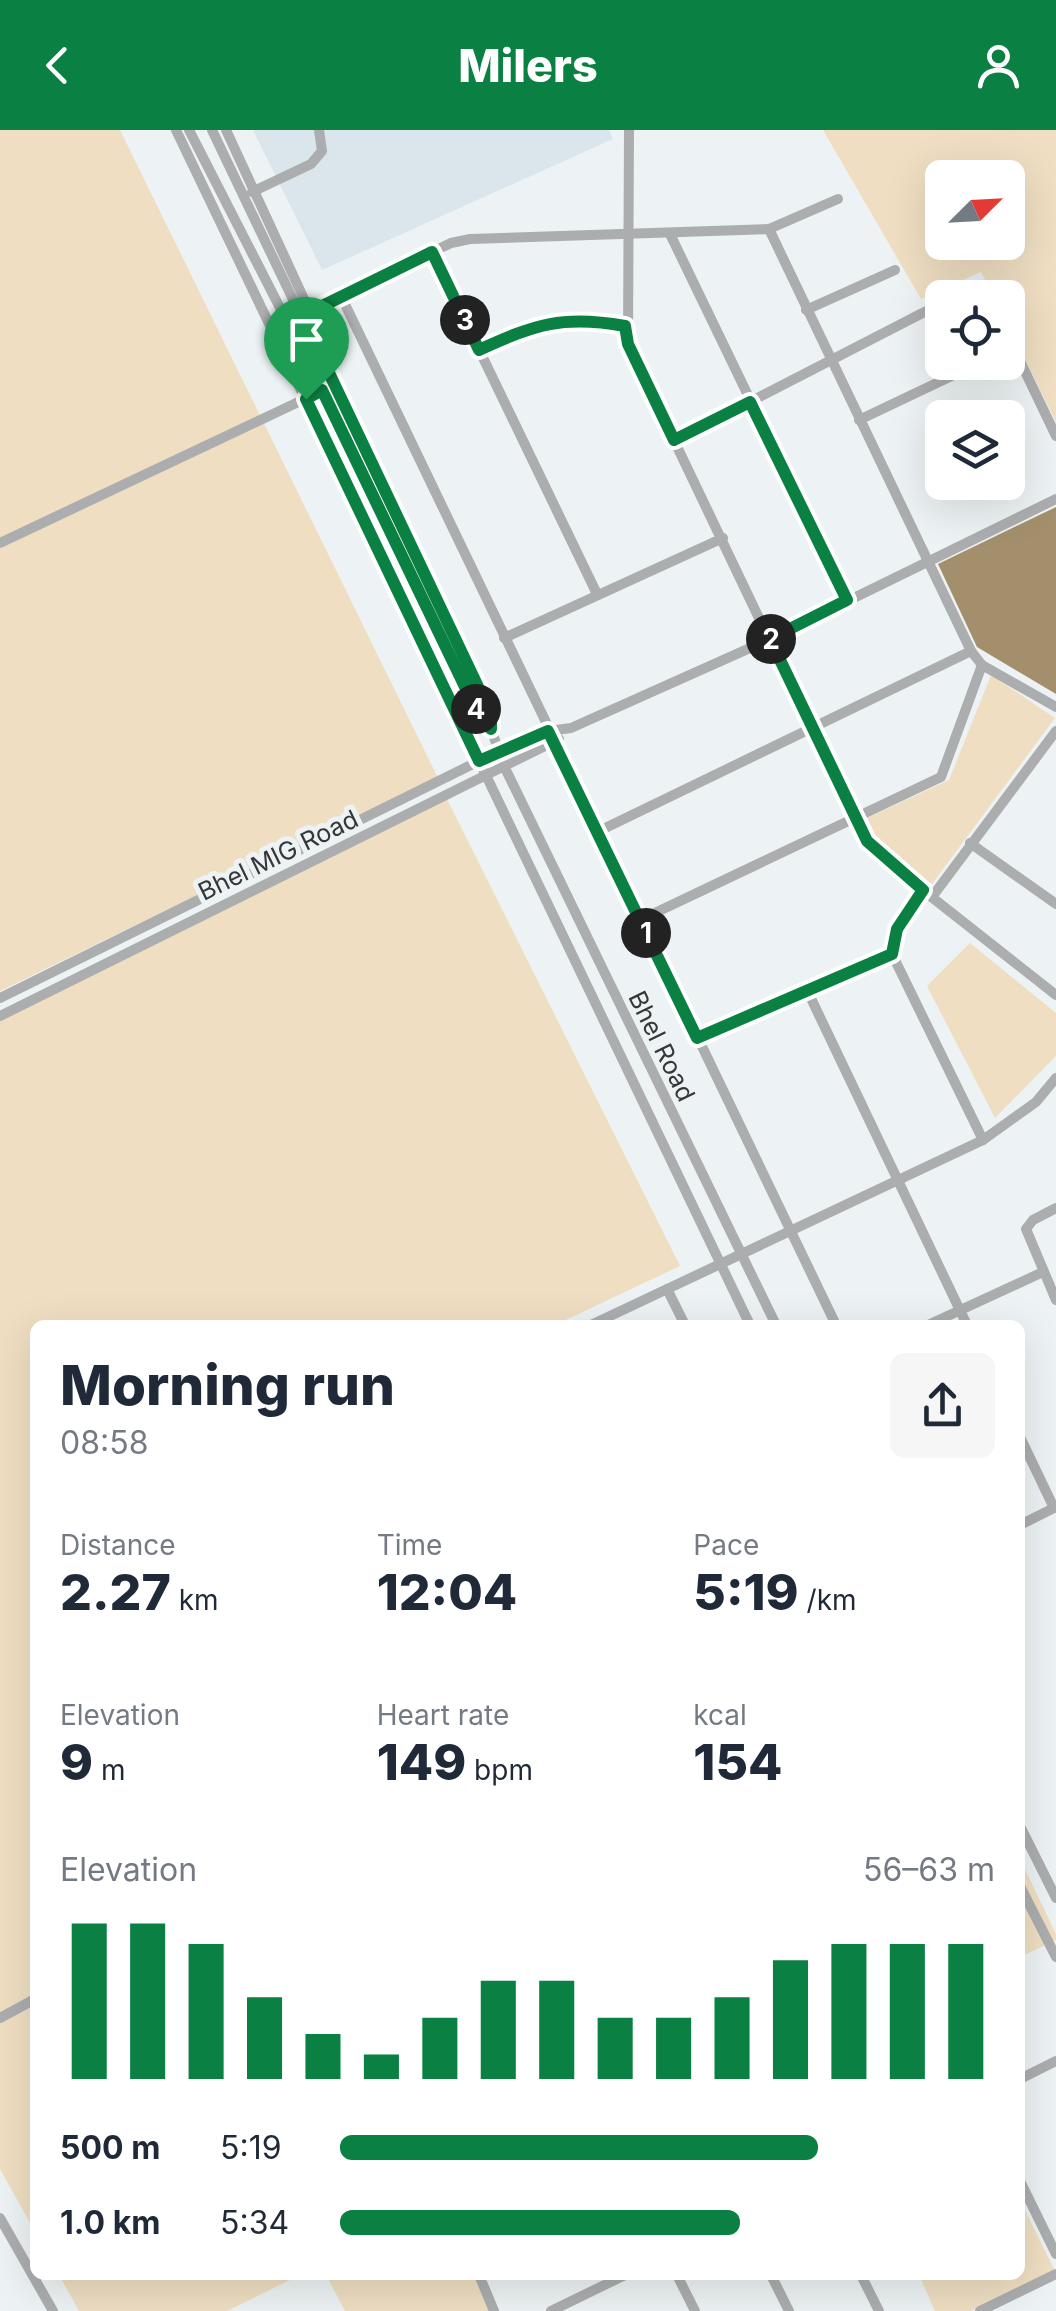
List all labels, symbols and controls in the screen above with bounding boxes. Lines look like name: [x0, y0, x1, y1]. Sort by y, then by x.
icon: back: [30, 38, 85, 93]
text: Milers: [458, 38, 598, 93]
icon: person: [971, 38, 1026, 93]
north arrow: [925, 160, 1025, 260]
map controls: [925, 160, 1025, 500]
button: locate: [925, 280, 1025, 380]
pin: 3: [440, 295, 490, 345]
pin: [264, 297, 349, 400]
text: 3: [456, 303, 474, 337]
icon: arrive: [279, 312, 334, 367]
button: layers: [925, 400, 1025, 500]
pin: 2: [746, 614, 796, 664]
text: 2: [762, 622, 780, 656]
pin: 4: [451, 684, 501, 734]
text: 4: [467, 692, 485, 726]
street label: Bhel MIG Road: [193, 803, 363, 907]
pin: 1: [621, 908, 671, 958]
text: 1: [640, 916, 652, 950]
street label: Bhel Road: [622, 986, 702, 1106]
text: Morning run: [60, 1352, 395, 1418]
button: share: [890, 1353, 995, 1458]
text: 08:58: [60, 1423, 148, 1462]
text: Distance: [60, 1528, 176, 1562]
text: Time: [377, 1528, 442, 1562]
text: Pace: [693, 1528, 759, 1562]
text: 2.27: [60, 1562, 171, 1622]
text: 12:04: [377, 1562, 517, 1622]
text: 5:19: [693, 1562, 799, 1622]
text: km: [171, 1583, 219, 1617]
text: /km: [799, 1583, 857, 1617]
text: Elevation: [60, 1698, 180, 1732]
text: Heart rate: [377, 1698, 509, 1732]
text: kcal: [693, 1698, 747, 1732]
text: 9: [60, 1732, 93, 1792]
text: 149: [377, 1732, 466, 1792]
text: 154: [693, 1732, 782, 1792]
text: m: [93, 1753, 126, 1787]
text: bpm: [466, 1753, 533, 1787]
text: Elevation: [60, 1850, 197, 1889]
text: 56–63 m: [863, 1850, 995, 1889]
text: 500 m: [60, 2128, 160, 2167]
text: 5:19: [220, 2128, 282, 2167]
text: 1.0 km: [60, 2203, 160, 2242]
text: 5:34: [220, 2203, 289, 2242]

